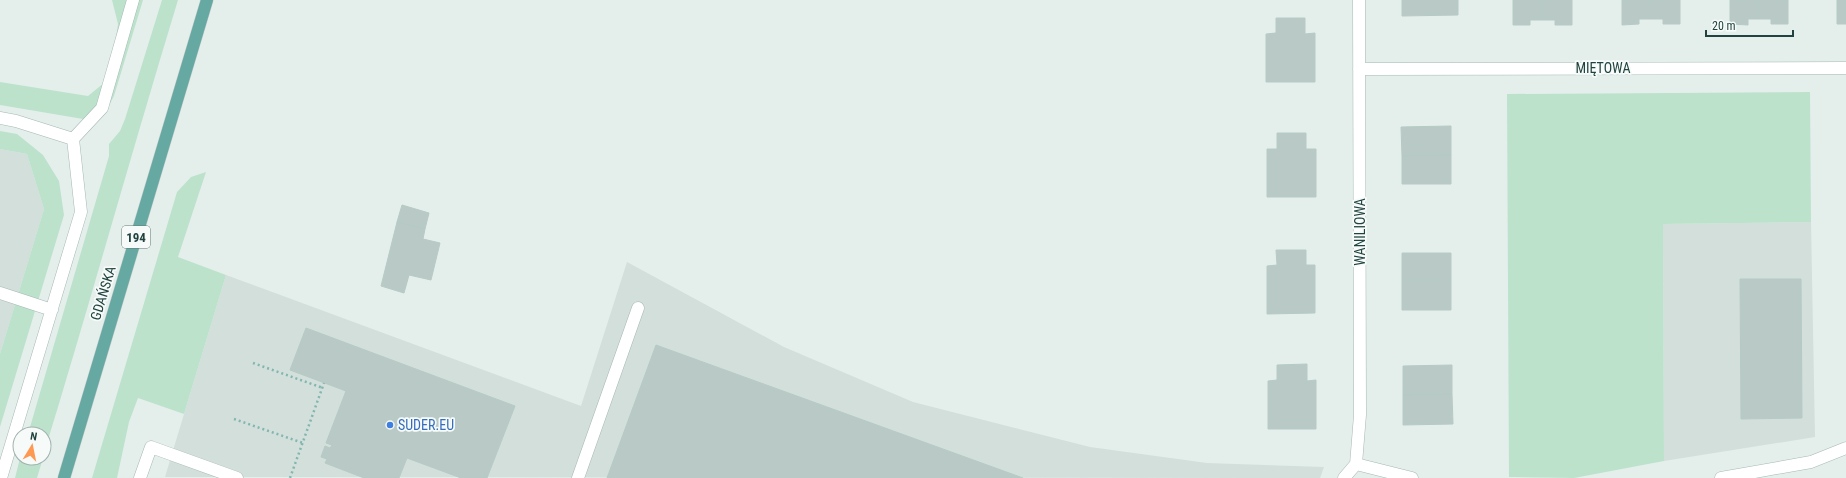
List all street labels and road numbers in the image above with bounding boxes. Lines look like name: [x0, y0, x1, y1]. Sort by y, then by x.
street label: MIĘTOWA: [1575, 60, 1631, 76]
street label: WANILIOWA: [1352, 198, 1368, 266]
road number: 194: [122, 226, 150, 248]
street label: GDAŃSKA: [86, 264, 119, 322]

